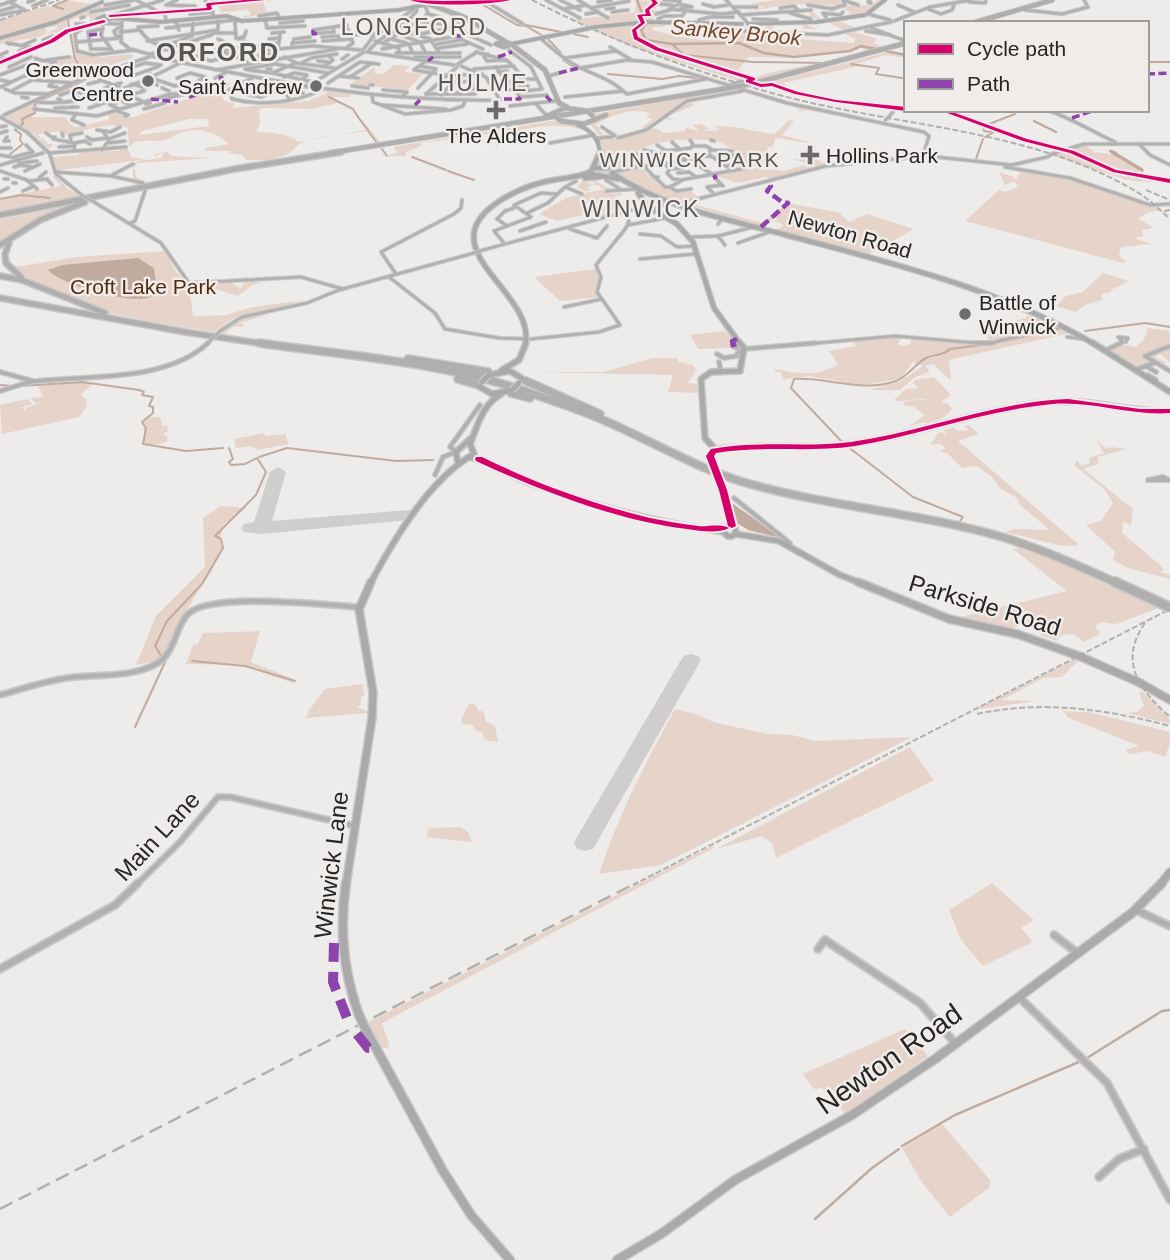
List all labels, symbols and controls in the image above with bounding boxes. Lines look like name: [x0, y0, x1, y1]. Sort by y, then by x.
district label: LONGFORD: [341, 14, 487, 40]
water label: Sankey Brook: [670, 15, 804, 49]
legend: [904, 21, 1149, 112]
district label: ORFORD: [156, 37, 280, 67]
text: Cycle path: [967, 37, 1066, 60]
place label: Greenwood Centre: [25, 58, 134, 105]
district label: HULME: [438, 70, 528, 96]
text: Path: [967, 72, 1010, 95]
marker: Greenwood Centre: [140, 73, 156, 89]
place label: Saint Andrew: [178, 75, 303, 98]
marker: Saint Andrew: [308, 78, 324, 94]
marker: The Alders: [486, 100, 506, 120]
place label: The Alders: [446, 124, 546, 147]
place label: Hollins Park: [826, 144, 939, 167]
marker: Hollins Park: [800, 145, 820, 165]
district label: WINWICK PARK: [599, 148, 781, 171]
district label: WINWICK: [582, 196, 700, 222]
street label: Newton Road: [786, 205, 914, 263]
park label: Croft Lake Park: [70, 275, 216, 298]
place label: Battle of Winwick: [979, 291, 1056, 338]
marker: Battle of Winwick: [957, 306, 973, 322]
street label: Parkside Road: [906, 569, 1064, 641]
street label: Main Lane: [109, 786, 205, 886]
street label: Winwick Lane: [309, 790, 353, 940]
street label: Newton Road: [811, 998, 967, 1120]

